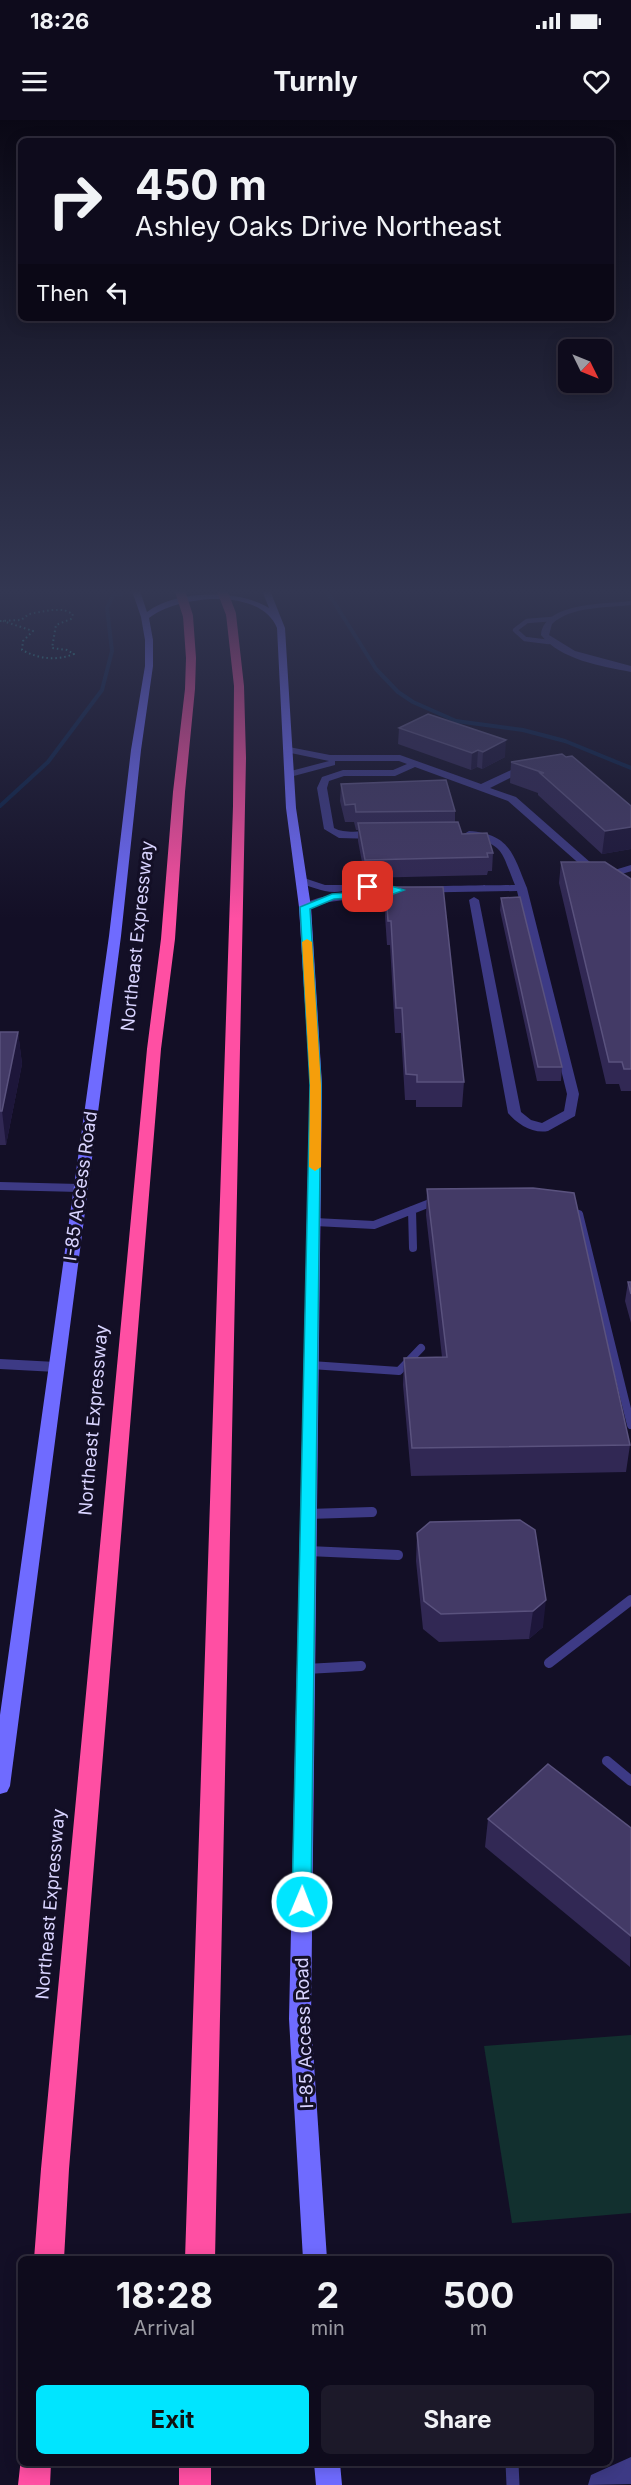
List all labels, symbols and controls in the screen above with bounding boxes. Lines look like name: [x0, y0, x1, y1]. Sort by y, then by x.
text: 18:26: [30, 8, 89, 34]
icon: menu: [18, 65, 51, 98]
text: Turnly: [273, 65, 358, 98]
icon: heart: [580, 65, 613, 98]
text: 450 m: [135, 159, 267, 210]
icon: right: [36, 162, 114, 240]
text: Ashley Oaks Drive Northeast: [135, 210, 502, 243]
icon: left: [101, 276, 134, 309]
text: Then: [36, 280, 89, 306]
north arrow: [558, 339, 612, 393]
map controls: [558, 339, 612, 393]
street label: Northeast Expressway: [117, 840, 157, 1032]
pin: [342, 861, 393, 912]
icon: arrive: [351, 870, 384, 903]
street label: I-85 Access Road: [59, 1110, 101, 1262]
street label: Northeast Expressway: [74, 1324, 112, 1516]
street label: Northeast Expressway: [31, 1808, 69, 2000]
position arrow: [270, 1870, 334, 1934]
street label: I-85 Access Road: [291, 1957, 317, 2109]
text: 18:28: [116, 2273, 213, 2317]
text: 2: [316, 2273, 339, 2317]
text: 500: [443, 2273, 514, 2317]
text: Arrival: [134, 2316, 195, 2340]
text: min: [311, 2316, 345, 2340]
text: m: [470, 2316, 487, 2340]
button: Exit: [36, 2385, 309, 2454]
button: Share: [321, 2385, 594, 2454]

